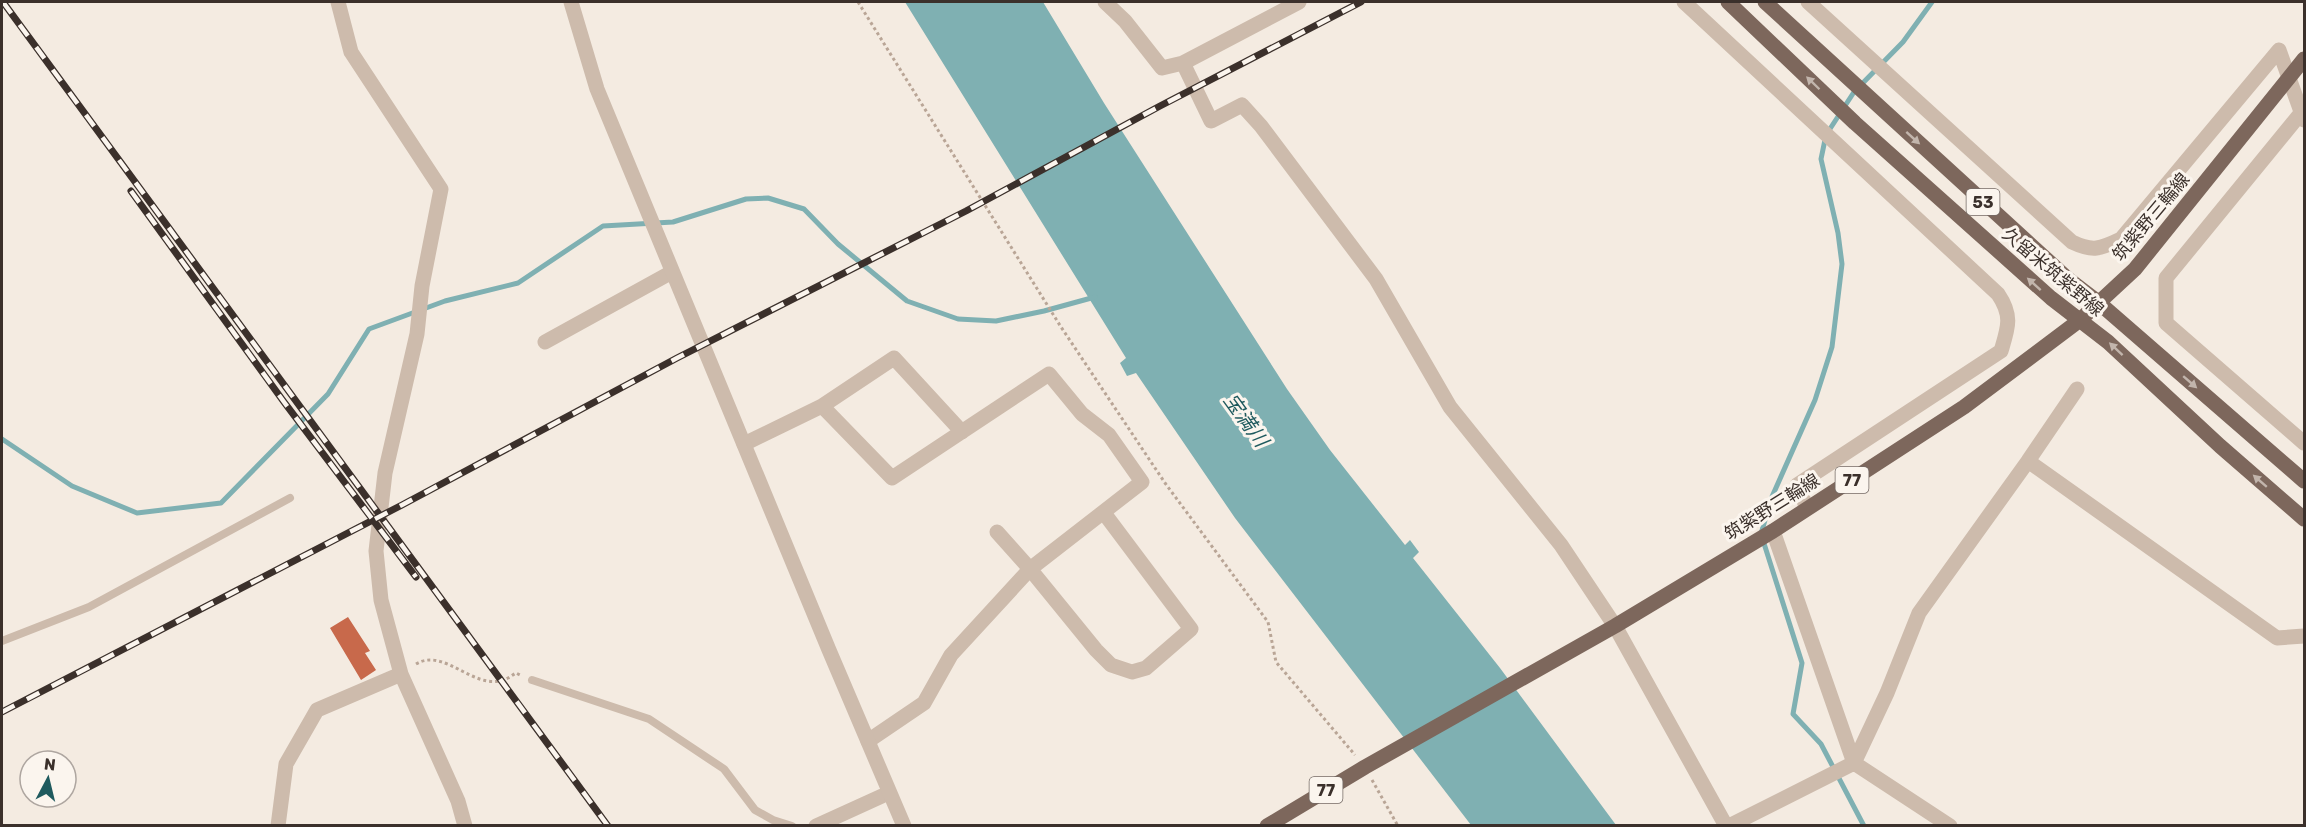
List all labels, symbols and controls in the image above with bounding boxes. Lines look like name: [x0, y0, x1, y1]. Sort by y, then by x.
one-way arrow: [1806, 77, 1821, 90]
one-way arrow: [1905, 131, 1920, 145]
street label: 筑紫野三輪線: [2108, 169, 2194, 265]
road number: 53: [1966, 189, 2000, 215]
street label: 久留米筑紫野線: [1998, 223, 2108, 321]
one-way arrow: [2027, 277, 2042, 291]
one-way arrow: [2109, 343, 2123, 357]
one-way arrow: [2182, 375, 2197, 388]
water label: 宝満川: [1219, 389, 1275, 453]
road number: 77: [1836, 467, 1868, 493]
street label: 筑紫野三輪線: [1720, 469, 1824, 545]
one-way arrow: [2252, 474, 2268, 487]
north arrow: [18, 749, 78, 809]
text: N: [43, 754, 57, 775]
road number: 77: [1310, 777, 1342, 803]

